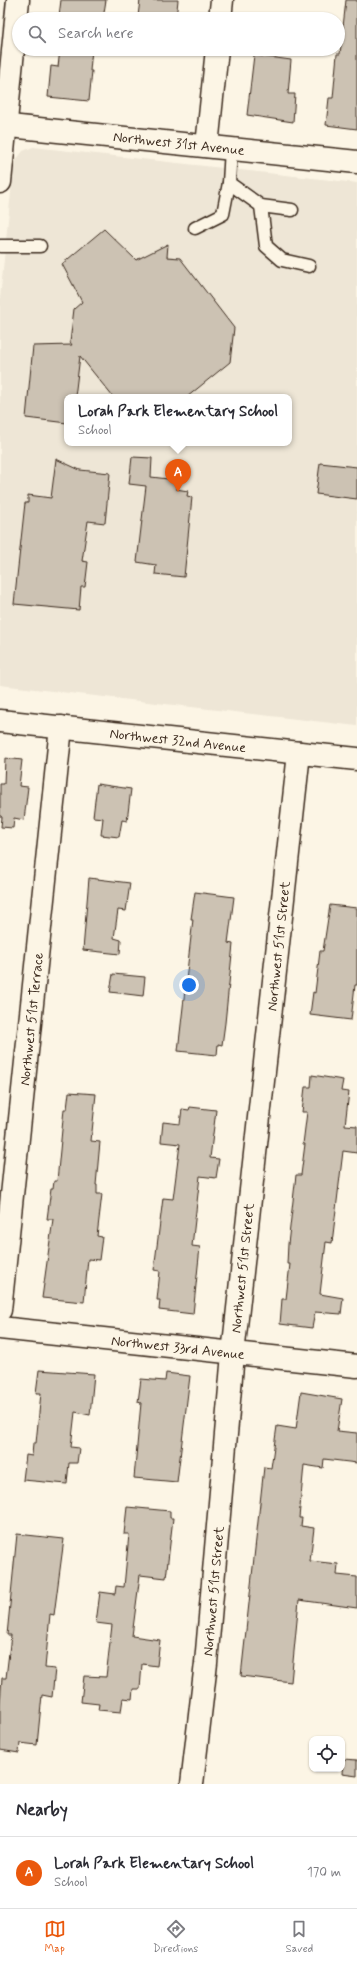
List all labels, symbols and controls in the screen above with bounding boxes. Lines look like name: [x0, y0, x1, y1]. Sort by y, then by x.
search box: [12, 12, 345, 56]
icon: search: [26, 23, 48, 45]
text: Search here: [58, 24, 134, 44]
street label: Northwest 31st Avenue: [112, 128, 246, 160]
popup: [64, 394, 292, 446]
text: Lorah Park Elementary School: [78, 402, 278, 422]
text: School: [78, 422, 112, 439]
pin: A: [165, 459, 191, 492]
street label: Northwest 32nd Avenue: [109, 725, 247, 757]
street label: Northwest 51st Street: [263, 880, 295, 1012]
street label: Northwest 51st Terrace: [16, 951, 48, 1087]
your location: [179, 975, 199, 995]
street label: Northwest 51st Street: [227, 1202, 259, 1334]
street label: Northwest 33rd Avenue: [110, 1332, 246, 1364]
street label: Northwest 51st Street: [199, 1525, 229, 1657]
map controls: [309, 1736, 345, 1772]
button: locate: [309, 1736, 345, 1772]
text: Nearby: [16, 1799, 68, 1821]
text: Lorah Park Elementary School: [54, 1854, 254, 1874]
text: A: [25, 1864, 33, 1881]
text: 170 m: [307, 1864, 341, 1881]
text: School: [54, 1874, 88, 1891]
tab: Map: [44, 1918, 66, 1956]
tab: Directions: [153, 1918, 198, 1956]
tab: Saved: [286, 1918, 313, 1956]

